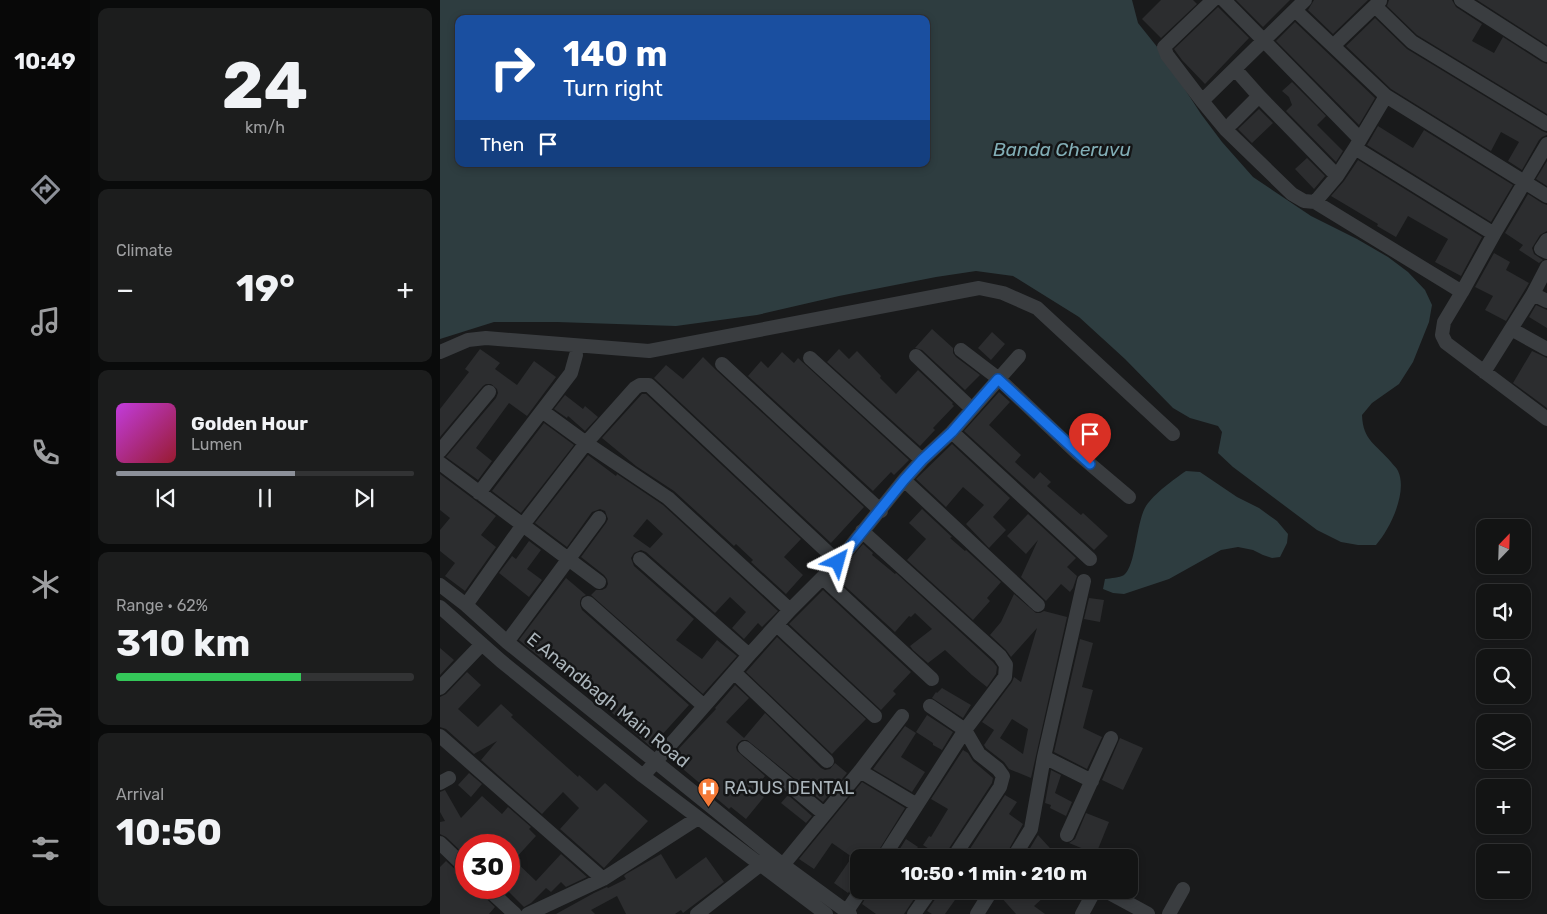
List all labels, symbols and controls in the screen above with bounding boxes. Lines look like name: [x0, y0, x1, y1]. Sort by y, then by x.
text: 140 m: [563, 33, 668, 75]
icon: right: [480, 35, 545, 100]
text: 24: [222, 47, 308, 124]
text: 10:49: [14, 48, 76, 75]
text: Turn right: [563, 75, 663, 102]
text: km/h: [245, 118, 285, 137]
icon: arrive: [534, 130, 562, 158]
text: Then: [480, 133, 524, 156]
water label: Banda Cheruvu: [993, 138, 1131, 161]
icon: directions: [28, 172, 63, 207]
text: Climate: [116, 241, 173, 260]
text: 19°: [236, 265, 295, 311]
text: −: [116, 273, 134, 306]
text: +: [397, 273, 414, 306]
icon: music: [28, 304, 63, 339]
text: Golden Hour: [191, 412, 308, 435]
pin: [1069, 413, 1111, 464]
icon: arrive: [1076, 420, 1104, 448]
icon: phone: [28, 435, 63, 470]
text: Lumen: [191, 435, 242, 454]
icon: previous: [152, 484, 180, 512]
icon: pause: [251, 484, 279, 512]
icon: next: [350, 484, 378, 512]
north arrow: [1476, 519, 1531, 574]
map controls: [1476, 519, 1531, 899]
position arrow: [811, 535, 863, 587]
icon: climate: [28, 567, 63, 602]
button: sound: [1476, 584, 1531, 639]
text: Range · 62%: [116, 596, 208, 615]
text: 310 km: [116, 620, 250, 666]
street label: E Anandbagh Main Road: [522, 628, 694, 772]
button: search: [1476, 649, 1531, 704]
icon: car: [28, 699, 63, 734]
button: layers: [1476, 714, 1531, 769]
hospital icon: RAJUS DENTAL: [696, 776, 720, 807]
place label: RAJUS DENTAL: [724, 777, 854, 799]
button: +: [1476, 779, 1531, 834]
text: Arrival: [116, 785, 164, 804]
text: 10:50: [116, 809, 222, 855]
icon: filters: [28, 831, 63, 866]
speed limit sign: 30: [455, 834, 520, 899]
button: −: [1476, 844, 1531, 899]
text: 10:50 · 1 min · 210 m: [901, 862, 1087, 885]

